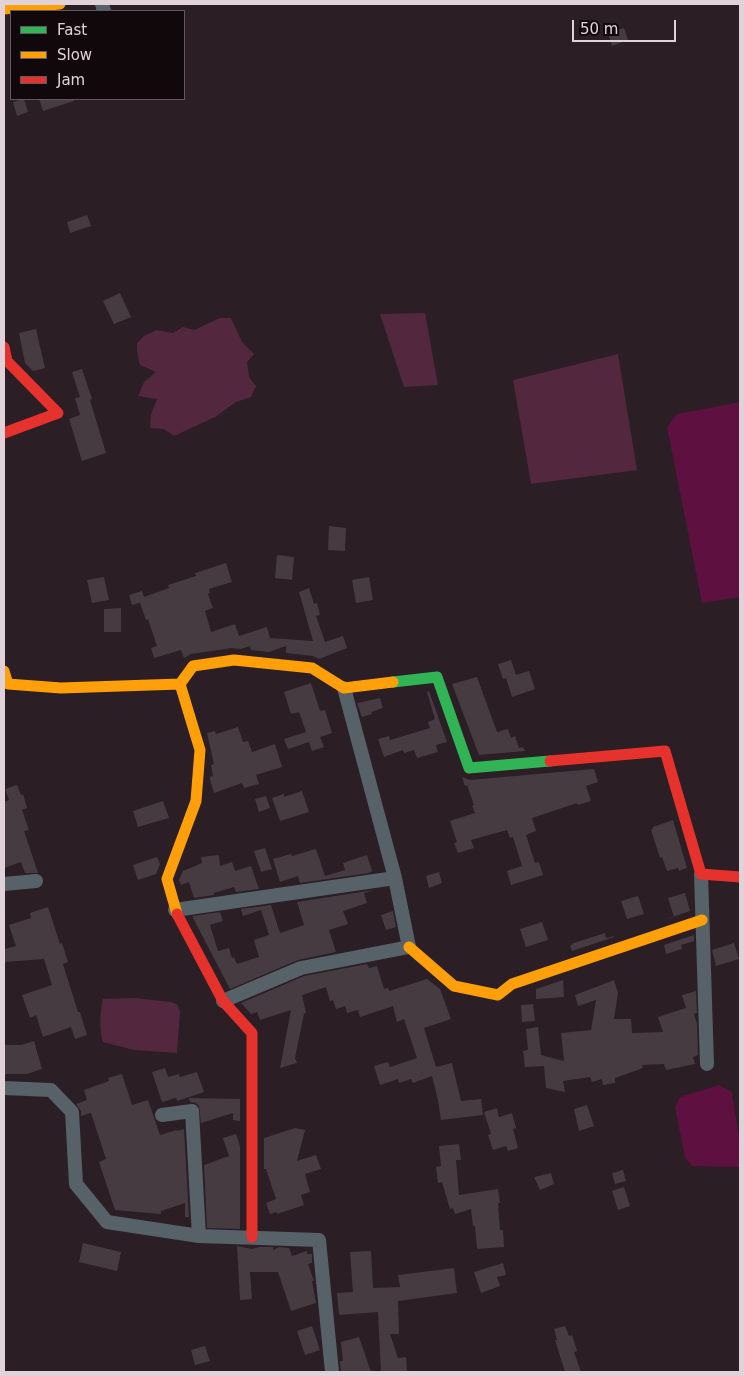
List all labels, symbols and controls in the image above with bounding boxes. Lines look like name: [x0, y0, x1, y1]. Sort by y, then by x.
legend: [10, 10, 185, 100]
scale bar: [574, 10, 678, 42]
text: 50 m: [580, 20, 618, 38]
text: Fast: [57, 21, 87, 39]
text: Slow: [57, 46, 92, 64]
text: Jam: [57, 71, 85, 89]

